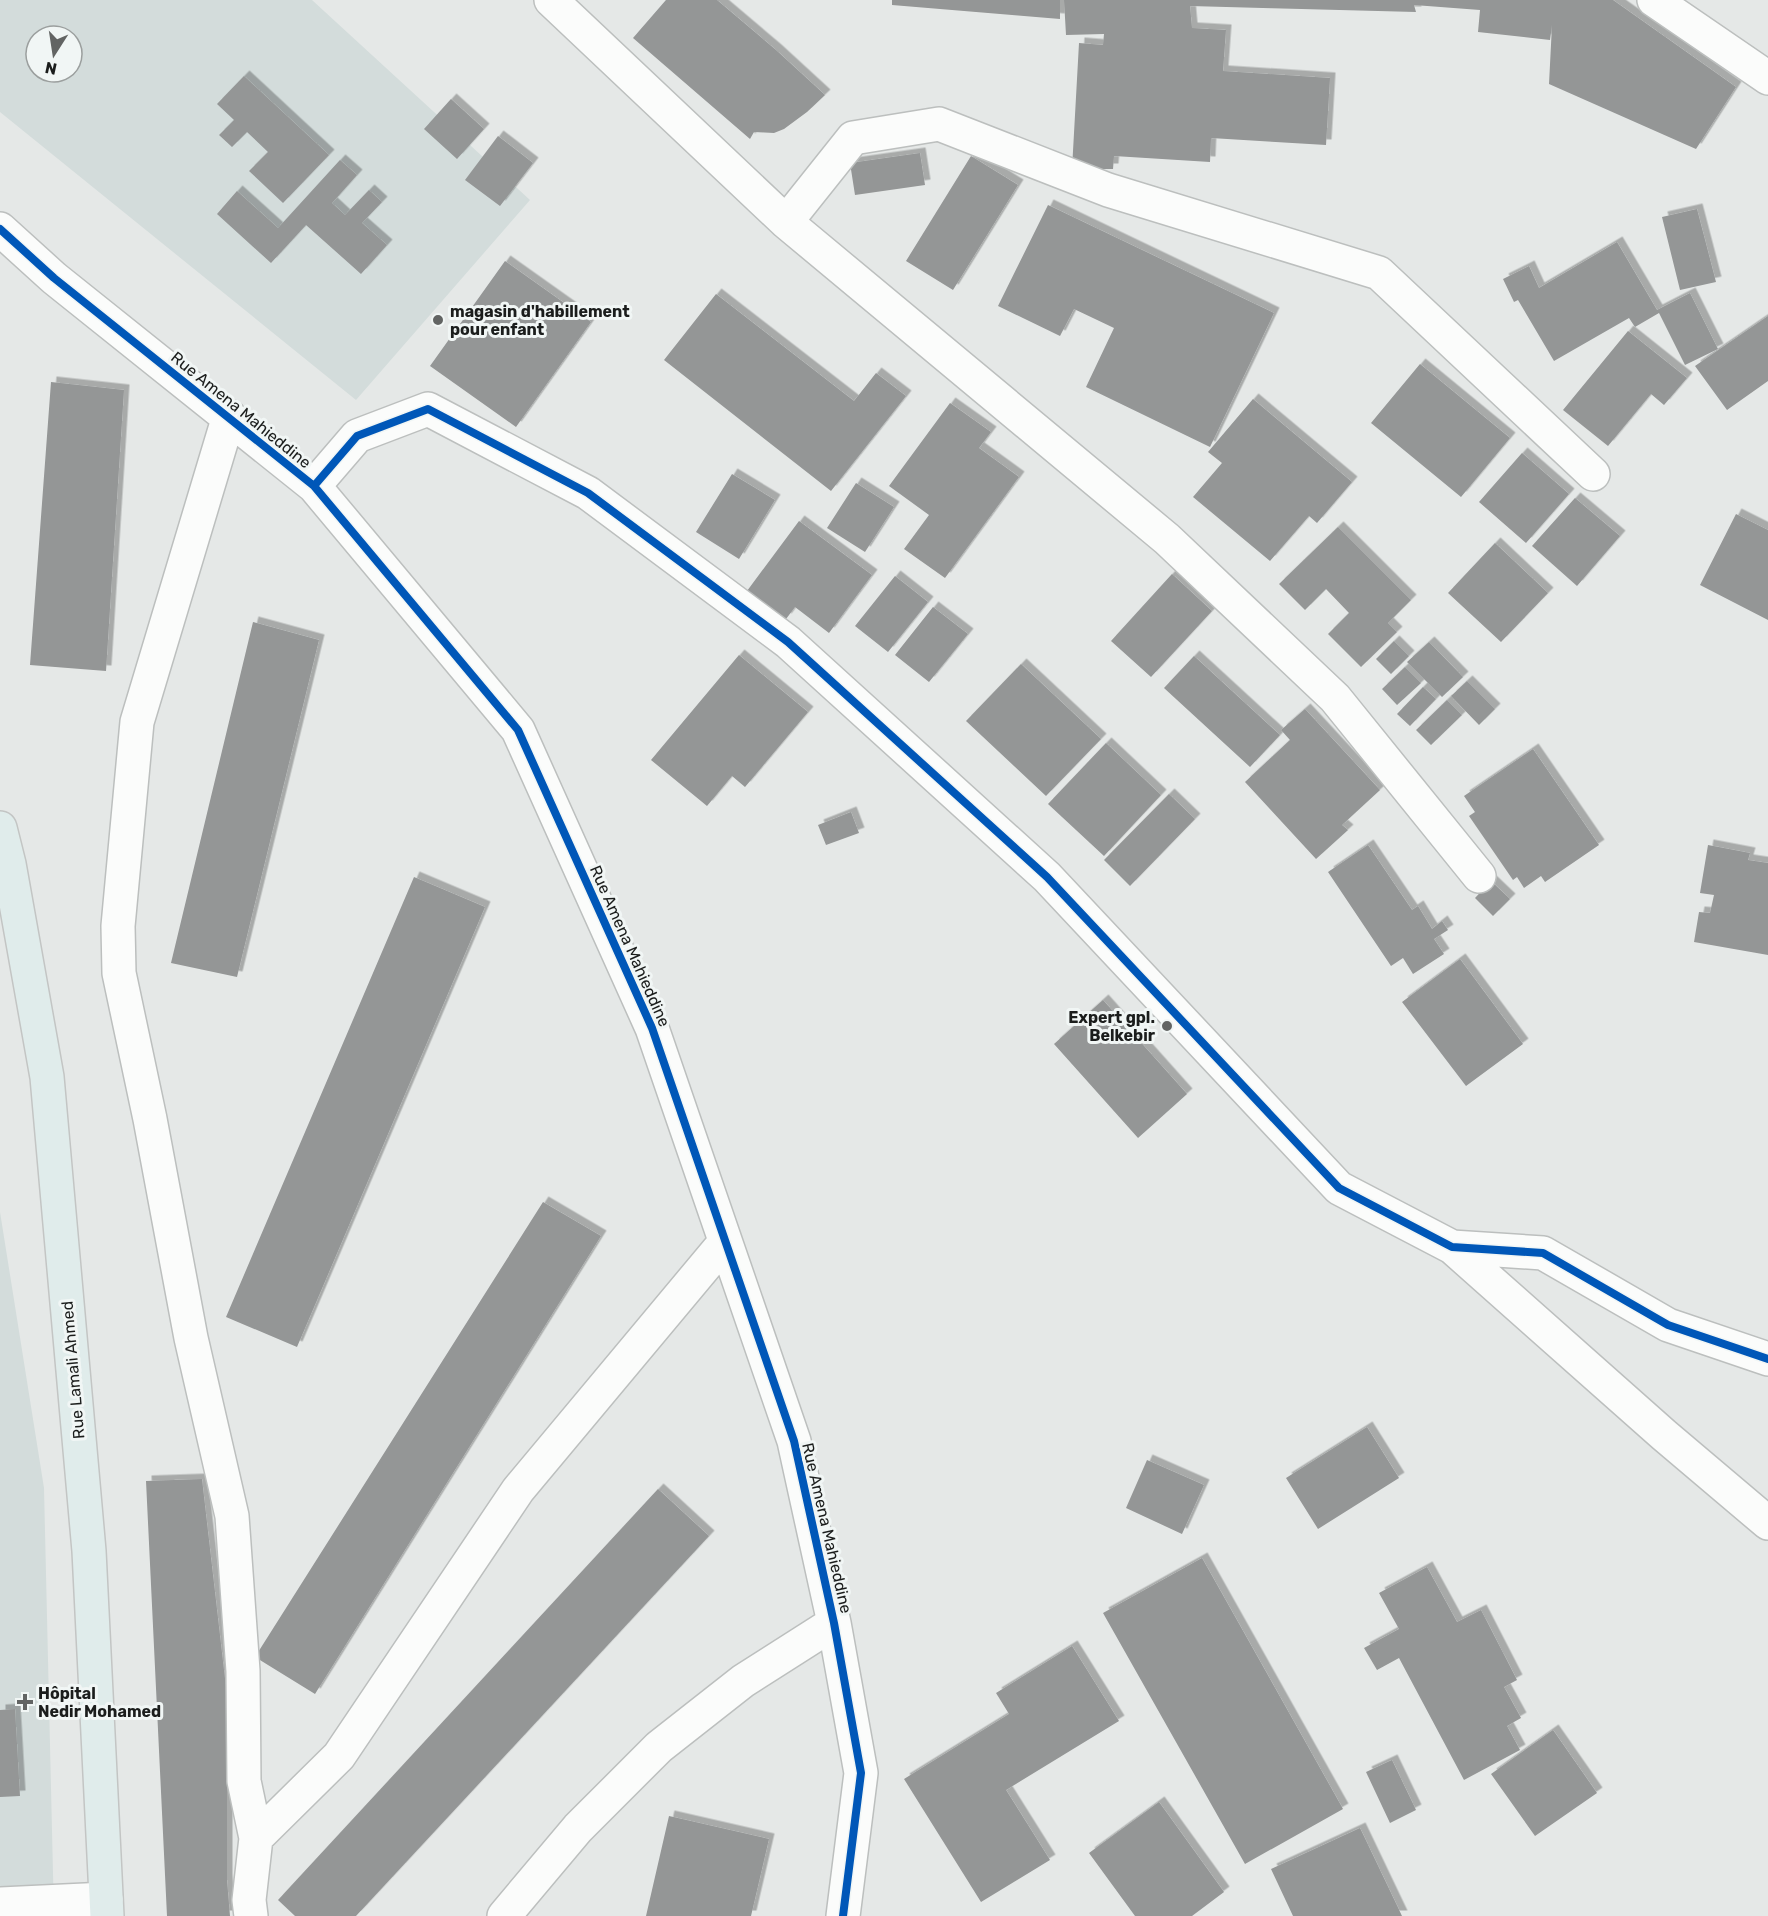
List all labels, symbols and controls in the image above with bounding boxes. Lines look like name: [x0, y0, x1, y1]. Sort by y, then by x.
north arrow: [24, 24, 84, 84]
text: N: [43, 58, 59, 79]
place label: magasin d'habillement pour enfant: [450, 302, 630, 339]
marker: magasin d'habillement pour enfant: [431, 313, 445, 327]
street label: Rue Amena Mahieddine: [167, 348, 315, 472]
street label: Rue Amena Mahieddine: [586, 862, 674, 1030]
place label: Expert gpl. Belkebir: [1068, 1008, 1156, 1045]
marker: Expert gpl. Belkebir: [1160, 1019, 1174, 1033]
street label: Rue Lamali Ahmed: [58, 1300, 88, 1440]
street label: Rue Amena Mahieddine: [798, 1441, 856, 1615]
place label: Hôpital Nedir Mohamed: [38, 1684, 161, 1721]
marker: Hôpital Nedir Mohamed: [16, 1693, 34, 1711]

